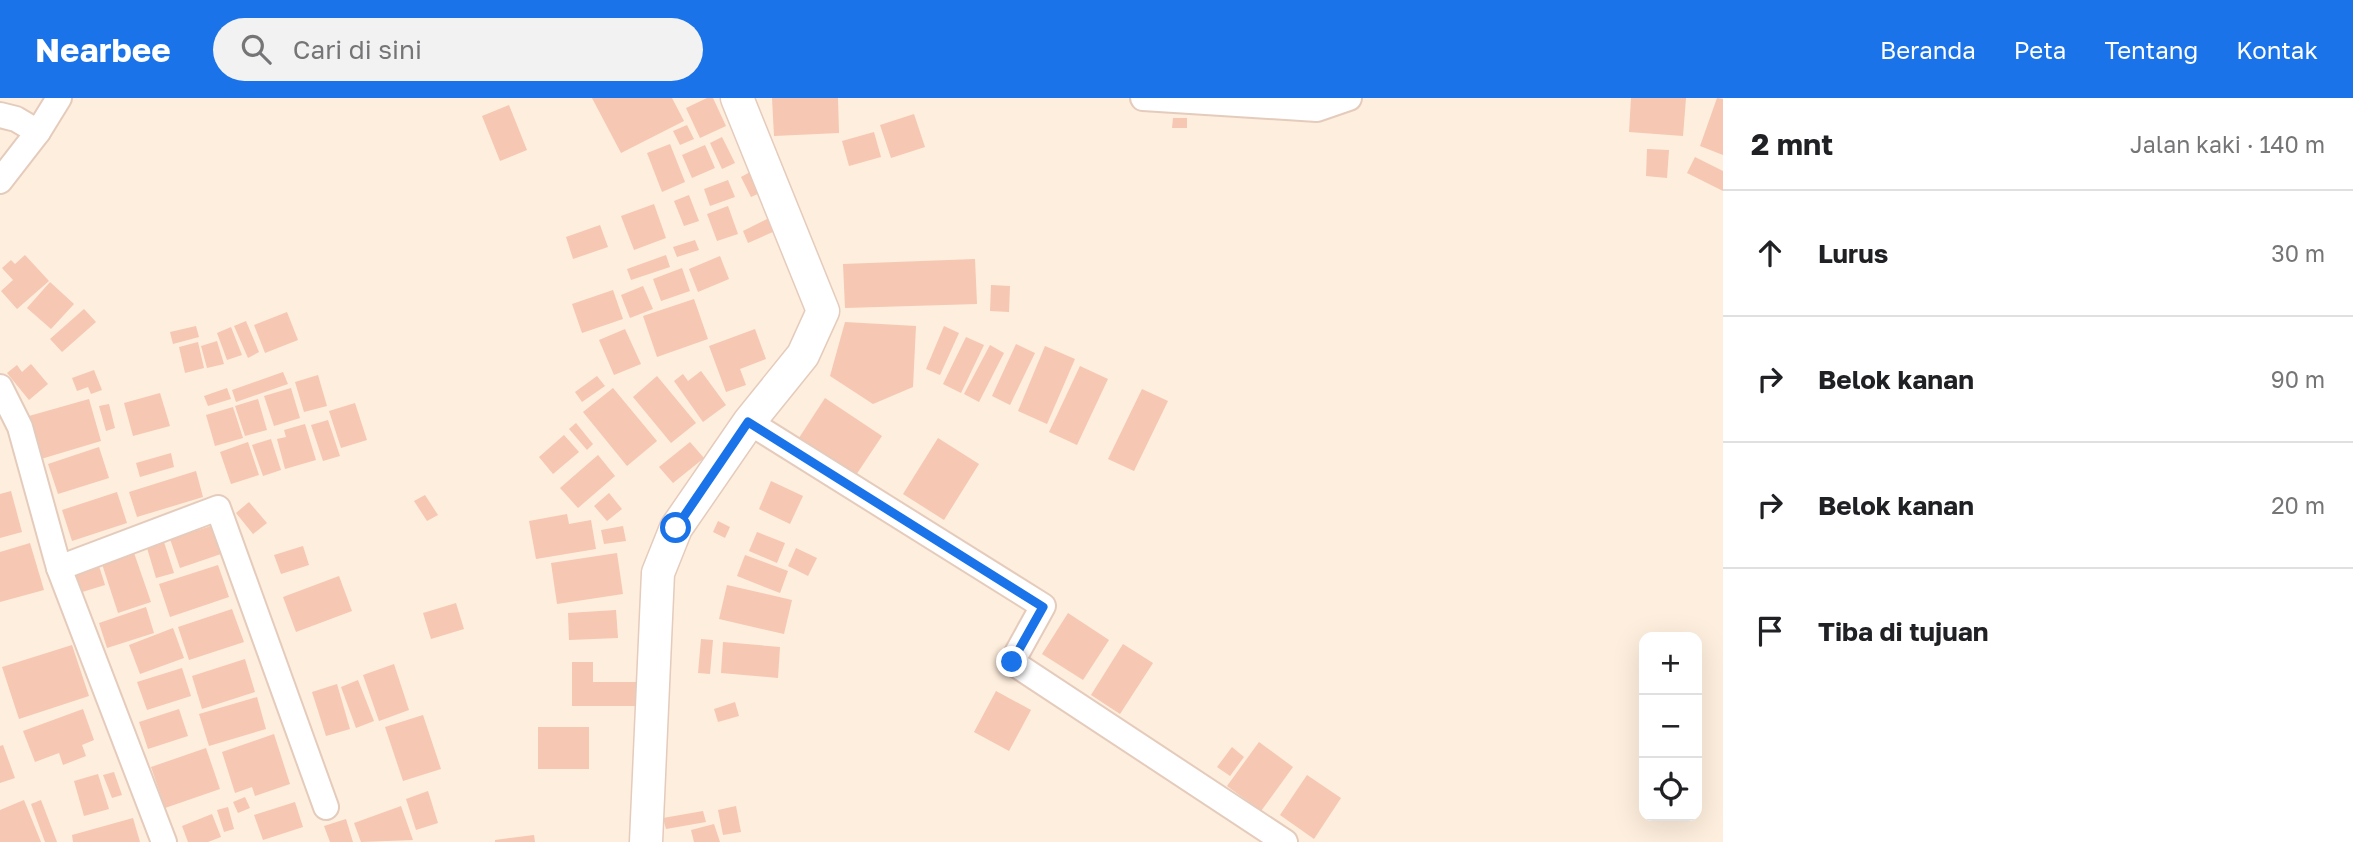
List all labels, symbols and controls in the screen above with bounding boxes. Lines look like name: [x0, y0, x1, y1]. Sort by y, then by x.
search box: [213, 18, 703, 81]
text: Nearbee: [35, 30, 171, 69]
icon: search: [237, 30, 275, 68]
text: Cari di sini: [293, 34, 422, 65]
text: Beranda: [1880, 35, 1976, 64]
text: Peta: [2014, 35, 2066, 64]
text: Tentang: [2104, 35, 2198, 64]
text: Kontak: [2236, 35, 2318, 64]
text: 2 mnt: [1751, 126, 1833, 162]
text: Jalan kaki · 140 m: [2130, 130, 2325, 158]
icon: ahead: [1751, 234, 1789, 272]
text: Lurus: [1818, 238, 1888, 269]
text: 30 m: [2271, 239, 2325, 267]
icon: right: [1751, 360, 1789, 398]
text: Belok kanan: [1818, 364, 1974, 395]
text: 90 m: [2271, 365, 2325, 393]
icon: right: [1751, 486, 1789, 524]
text: Belok kanan: [1818, 490, 1974, 521]
text: 20 m: [2271, 491, 2325, 519]
route start: [660, 512, 691, 543]
icon: arrive: [1751, 612, 1789, 650]
text: Tiba di tujuan: [1818, 616, 1988, 647]
map controls: [1639, 632, 1702, 821]
button: +: [1639, 632, 1702, 695]
route end: [996, 646, 1027, 677]
button: −: [1639, 695, 1702, 758]
button: locate: [1639, 758, 1702, 821]

